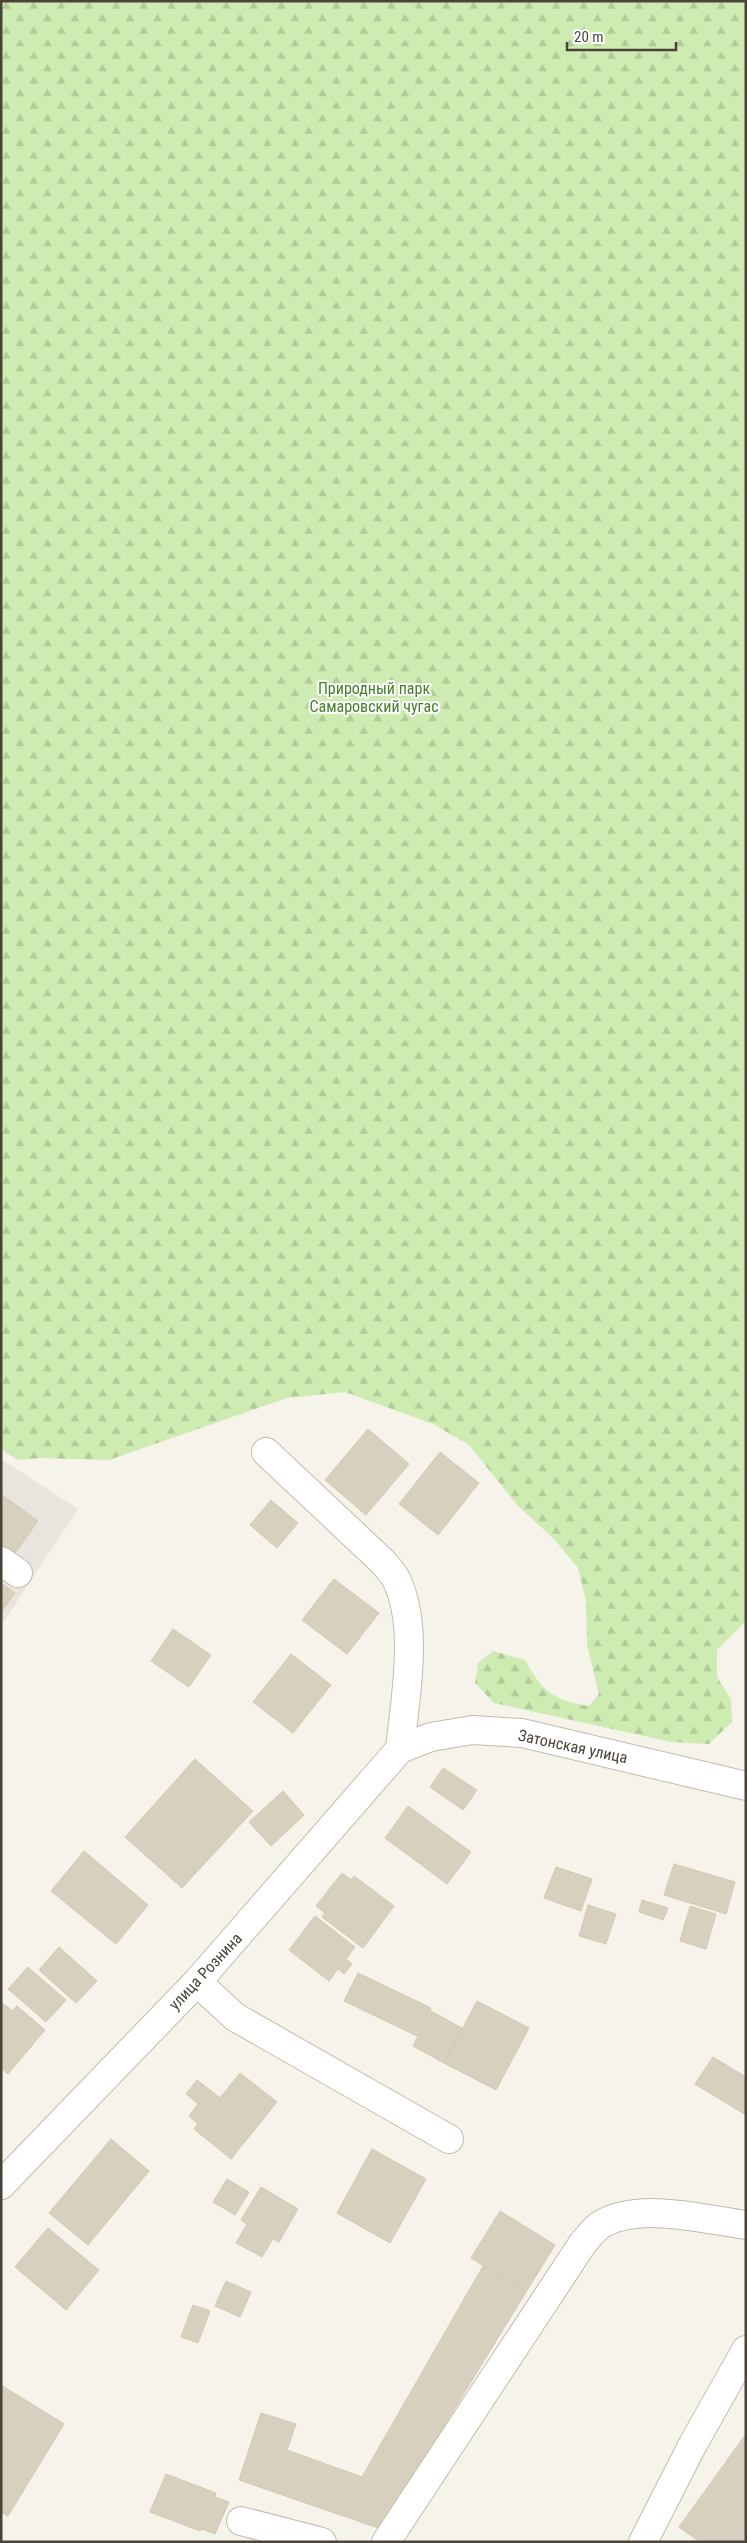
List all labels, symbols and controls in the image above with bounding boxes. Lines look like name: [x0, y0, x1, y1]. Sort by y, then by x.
scale bar: [567, 20, 676, 52]
text: 20 m: [574, 28, 604, 46]
park label: Природный парк Самаровский чугас: [309, 679, 439, 716]
street label: Затонская улица: [516, 1726, 629, 1767]
street label: улица Рознина: [165, 1929, 246, 2014]

